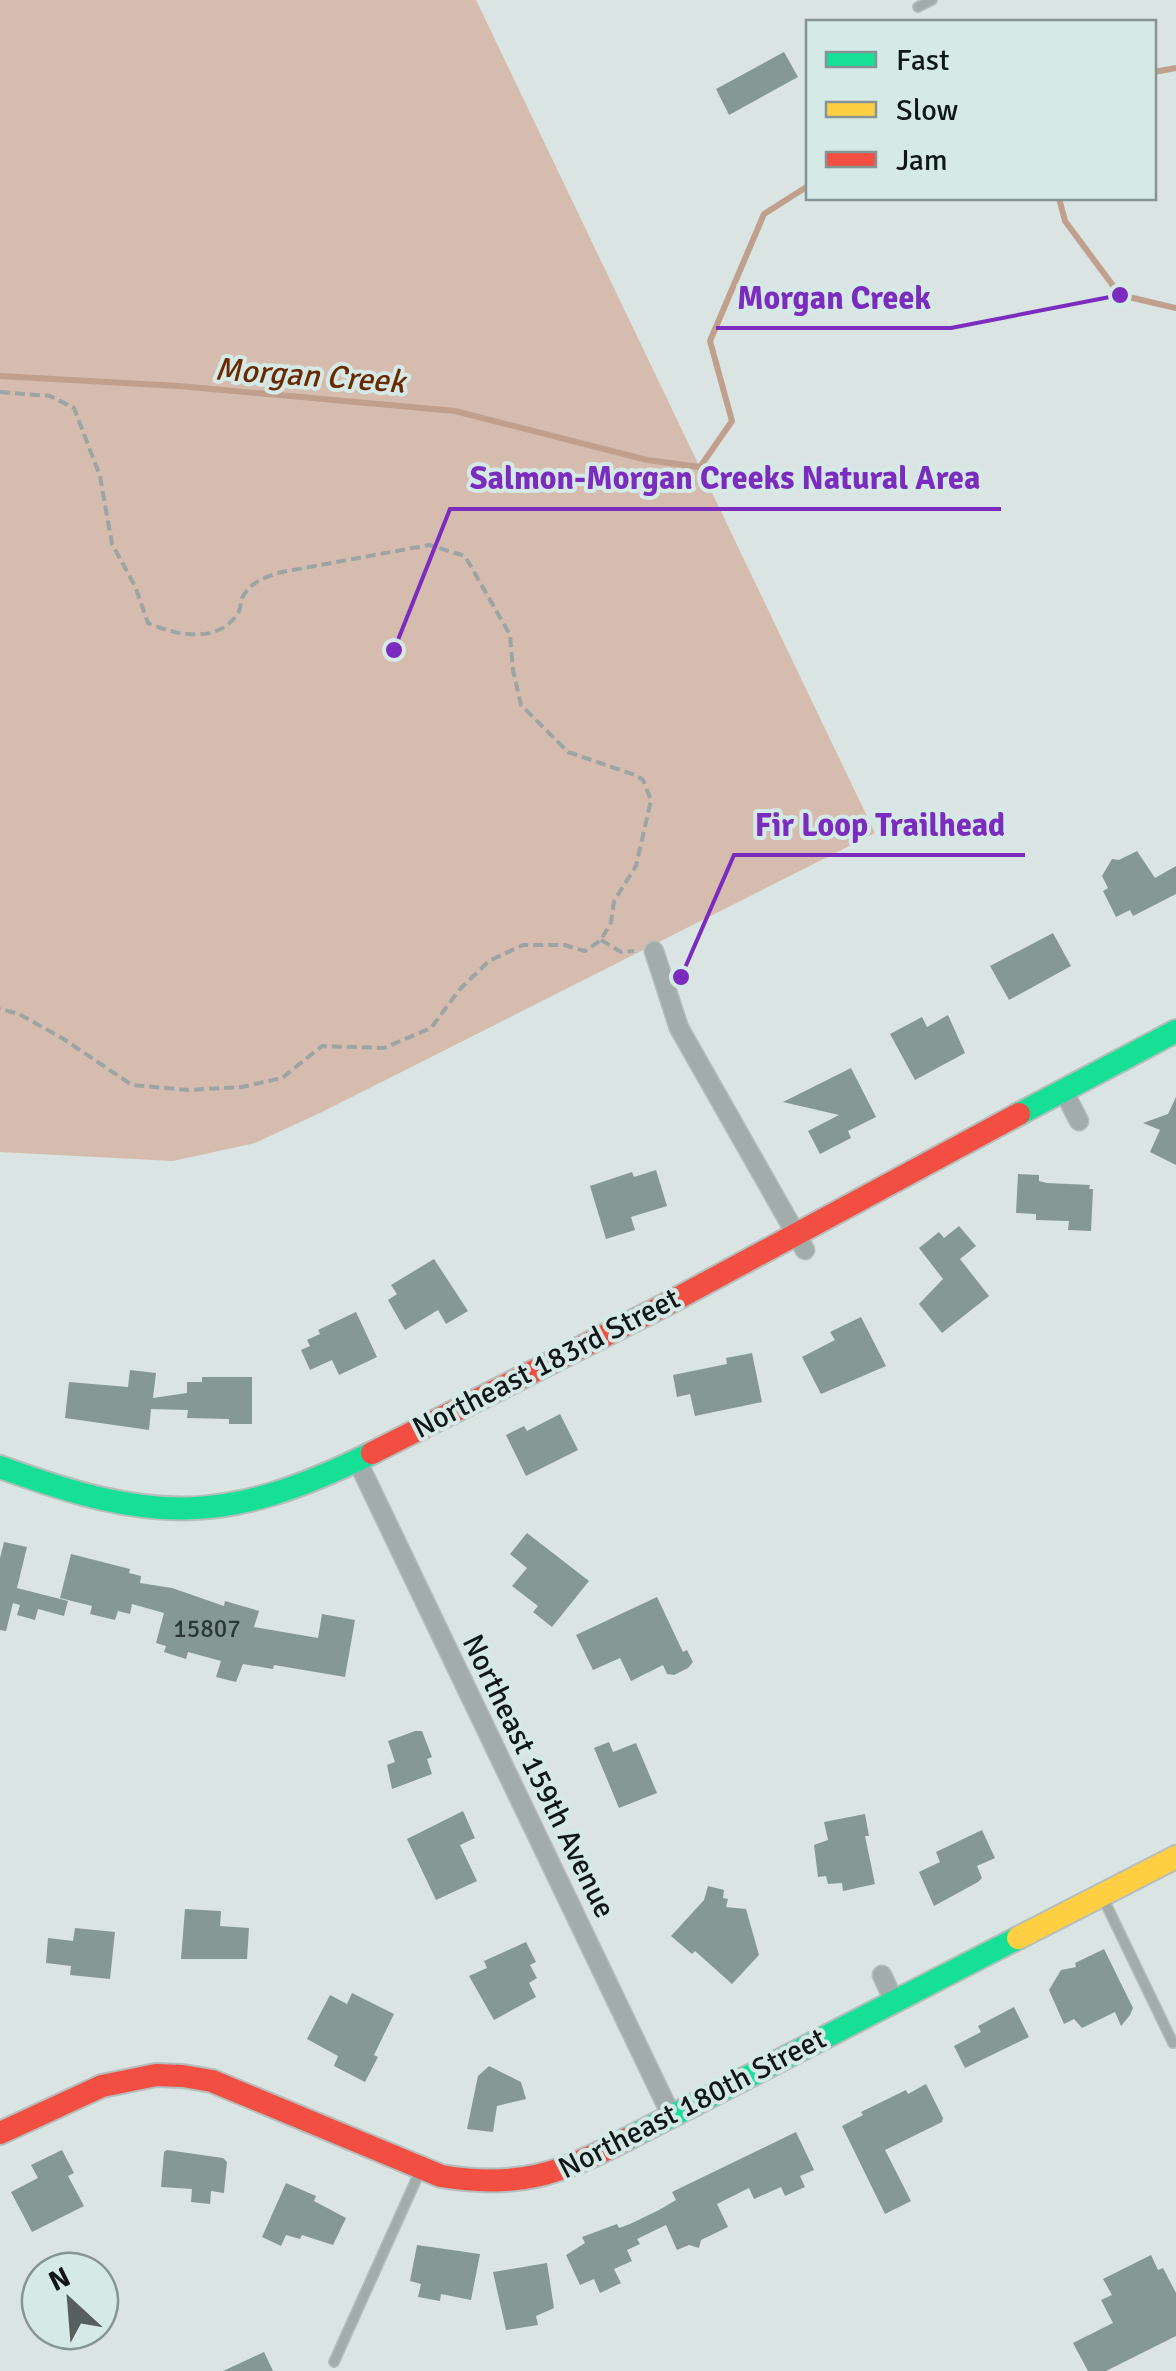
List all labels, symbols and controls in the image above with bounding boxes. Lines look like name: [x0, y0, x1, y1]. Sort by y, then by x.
legend: [806, 20, 1156, 200]
text: Fast: [896, 42, 949, 79]
text: Slow: [896, 92, 958, 129]
text: Jam: [896, 142, 948, 179]
callout: Morgan Creek: [716, 266, 951, 328]
text: Morgan Creek: [737, 279, 931, 318]
water label: Morgan Creek: [214, 349, 409, 402]
callout: Salmon-Morgan Creeks Natural Area: [450, 447, 1001, 509]
text: Salmon-Morgan Creeks Natural Area: [470, 459, 980, 498]
callout: Fir Loop Trailhead: [734, 793, 1025, 855]
text: Fir Loop Trailhead: [755, 806, 1005, 845]
street label: Northeast 183rd Street: [406, 1280, 686, 1447]
house number: 15807: [173, 1613, 241, 1644]
street label: Northeast 159th Avenue: [454, 1628, 623, 1924]
street label: Northeast 180th Street: [552, 2020, 832, 2187]
north arrow: [20, 2251, 120, 2351]
text: N: [43, 2260, 76, 2299]

